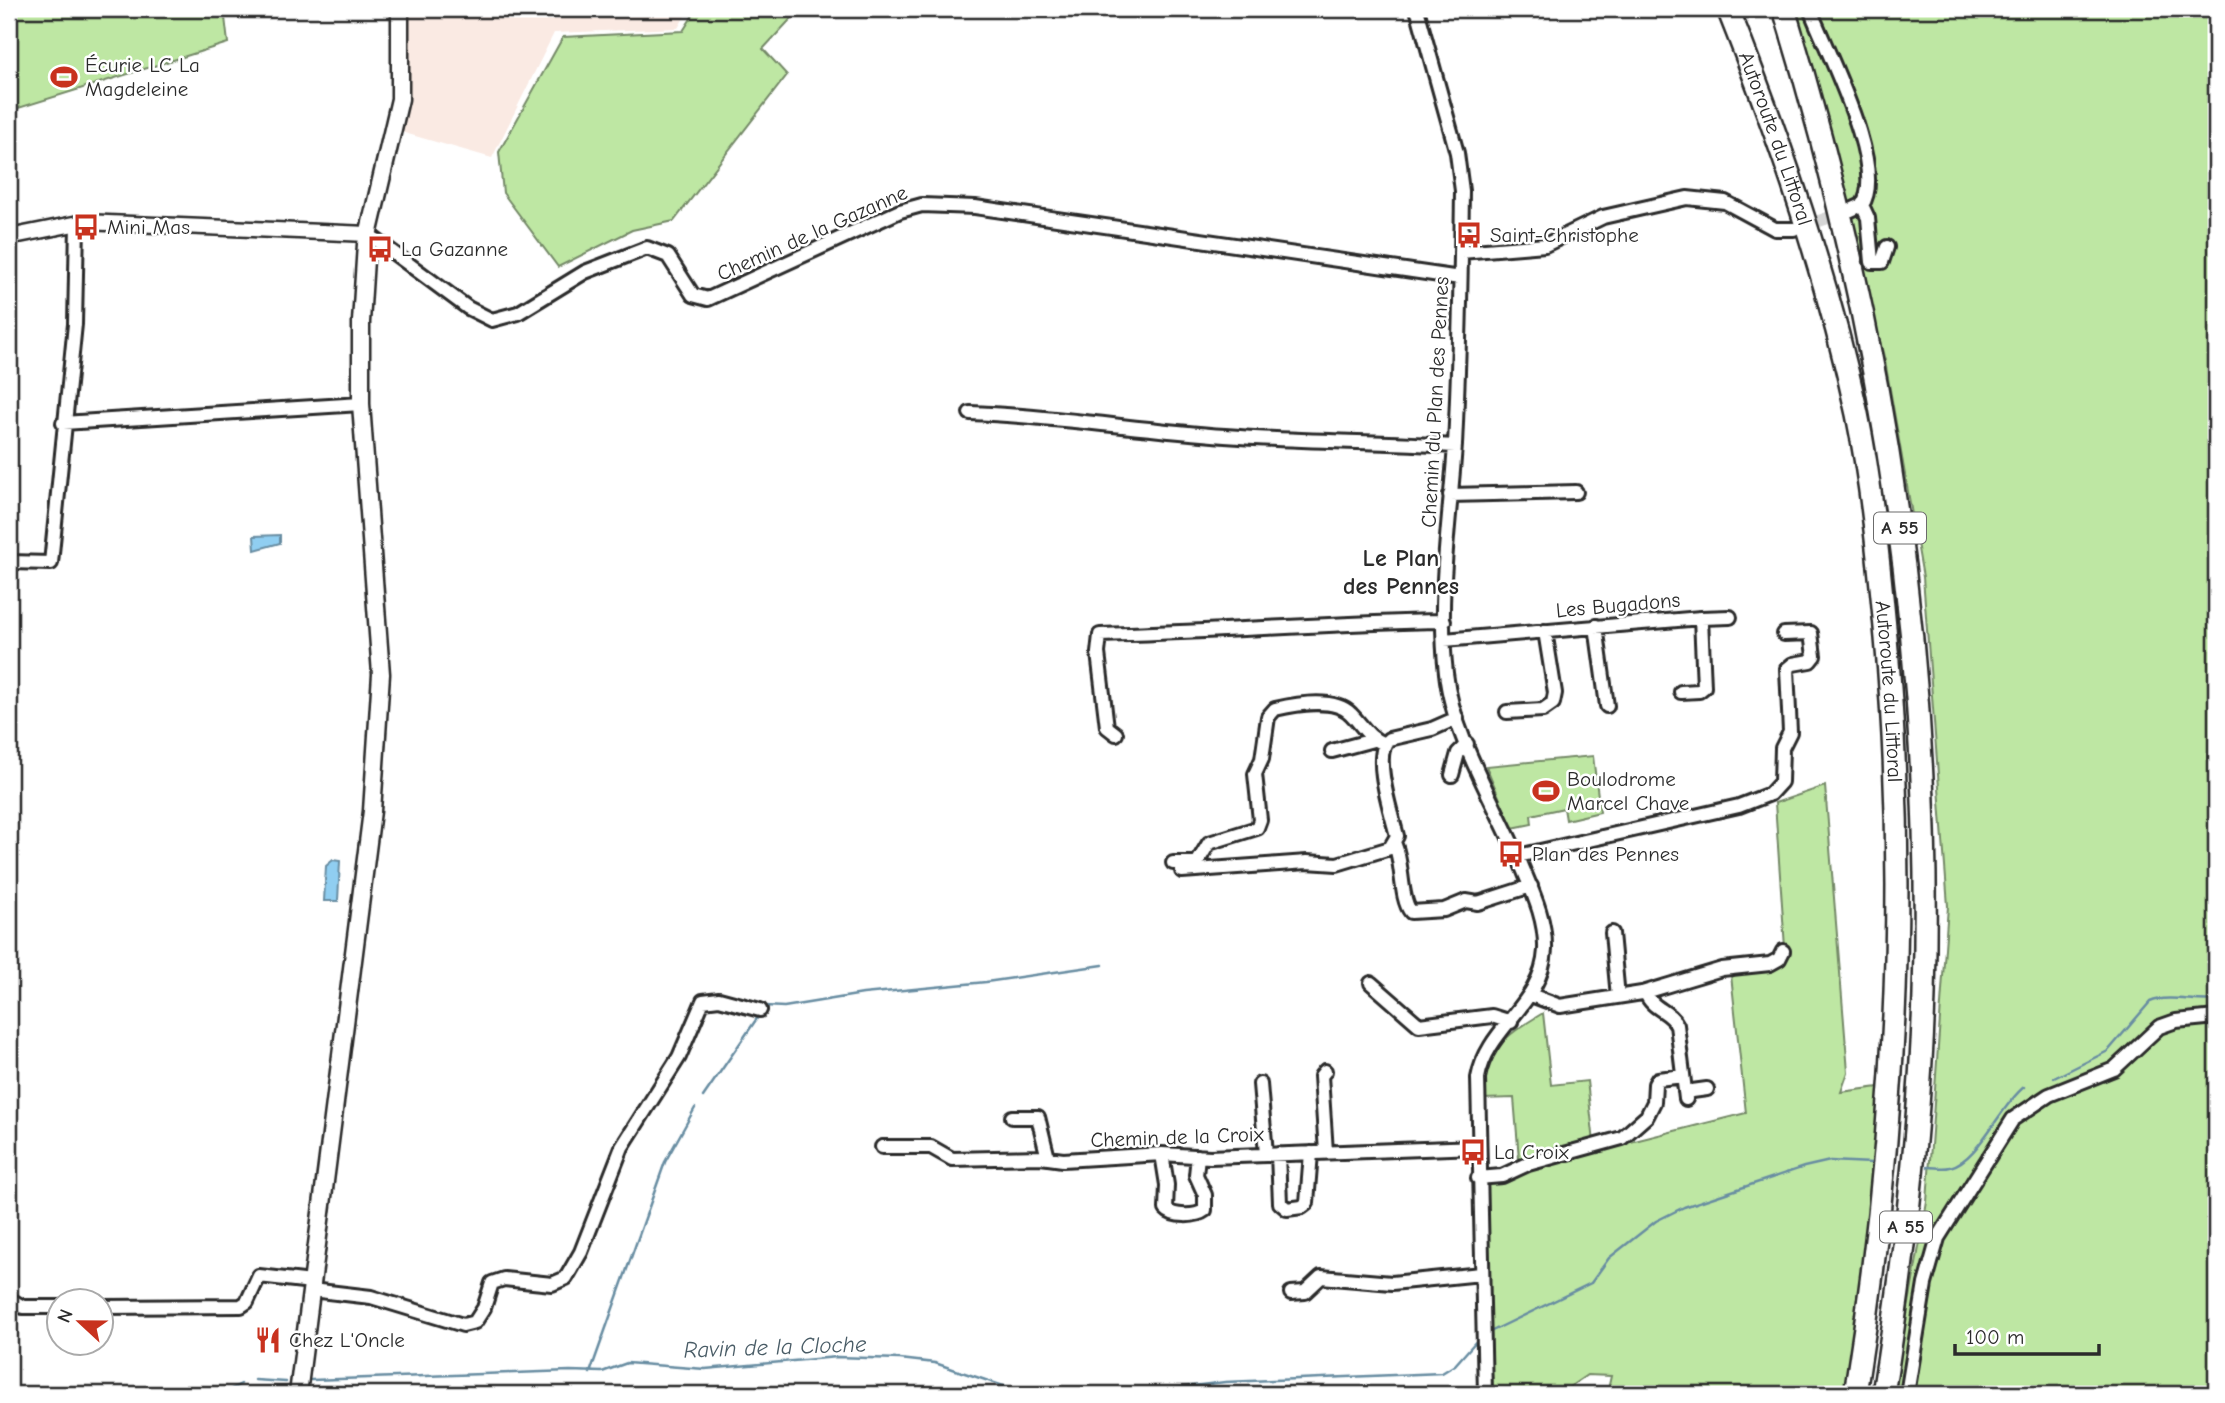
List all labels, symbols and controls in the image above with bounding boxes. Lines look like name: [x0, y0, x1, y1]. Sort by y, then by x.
street label: Autoroute du Littoral: [1734, 48, 1817, 228]
place label: Écurie LC La Magdeleine: [85, 53, 200, 101]
sports icon: Écurie LC La Magdeleine: [49, 62, 79, 92]
street label: Chemin de la Gazanne: [713, 180, 911, 286]
bus stop icon: Mini Mas: [71, 212, 101, 242]
place label: Mini Mas: [107, 215, 190, 239]
bus stop icon: Saint-Christophe: [1454, 220, 1484, 250]
place label: Saint-Christophe: [1490, 223, 1639, 247]
bus stop icon: La Gazanne: [365, 234, 395, 264]
place label: La Gazanne: [401, 237, 508, 261]
street label: Chemin du Plan des Pennes: [1416, 276, 1454, 528]
road number: A 55: [1874, 512, 1926, 544]
district label: Le Plan des Pennes: [1343, 544, 1459, 600]
street label: Les Bugadons: [1555, 588, 1681, 622]
street label: Autoroute du Littoral: [1871, 599, 1907, 783]
place label: Boulodrome Marcel Chave: [1567, 767, 1689, 815]
sports icon: Boulodrome Marcel Chave: [1531, 776, 1561, 806]
bus stop icon: Plan des Pennes: [1496, 839, 1526, 869]
place label: Plan des Pennes: [1532, 842, 1679, 866]
street label: Chemin de la Croix: [1090, 1122, 1264, 1152]
bus stop icon: La Croix: [1458, 1137, 1488, 1167]
place label: La Croix: [1494, 1140, 1569, 1164]
road number: A 55: [1880, 1212, 1932, 1242]
north arrow: [46, 1288, 116, 1358]
text: N: [53, 1306, 78, 1326]
scale bar: [1955, 1312, 2099, 1356]
restaurant icon: Chez L'Oncle: [253, 1325, 283, 1355]
text: 100 m: [1966, 1325, 2024, 1349]
place label: Chez L'Oncle: [289, 1328, 405, 1352]
water label: Ravin de la Cloche: [683, 1330, 867, 1364]

